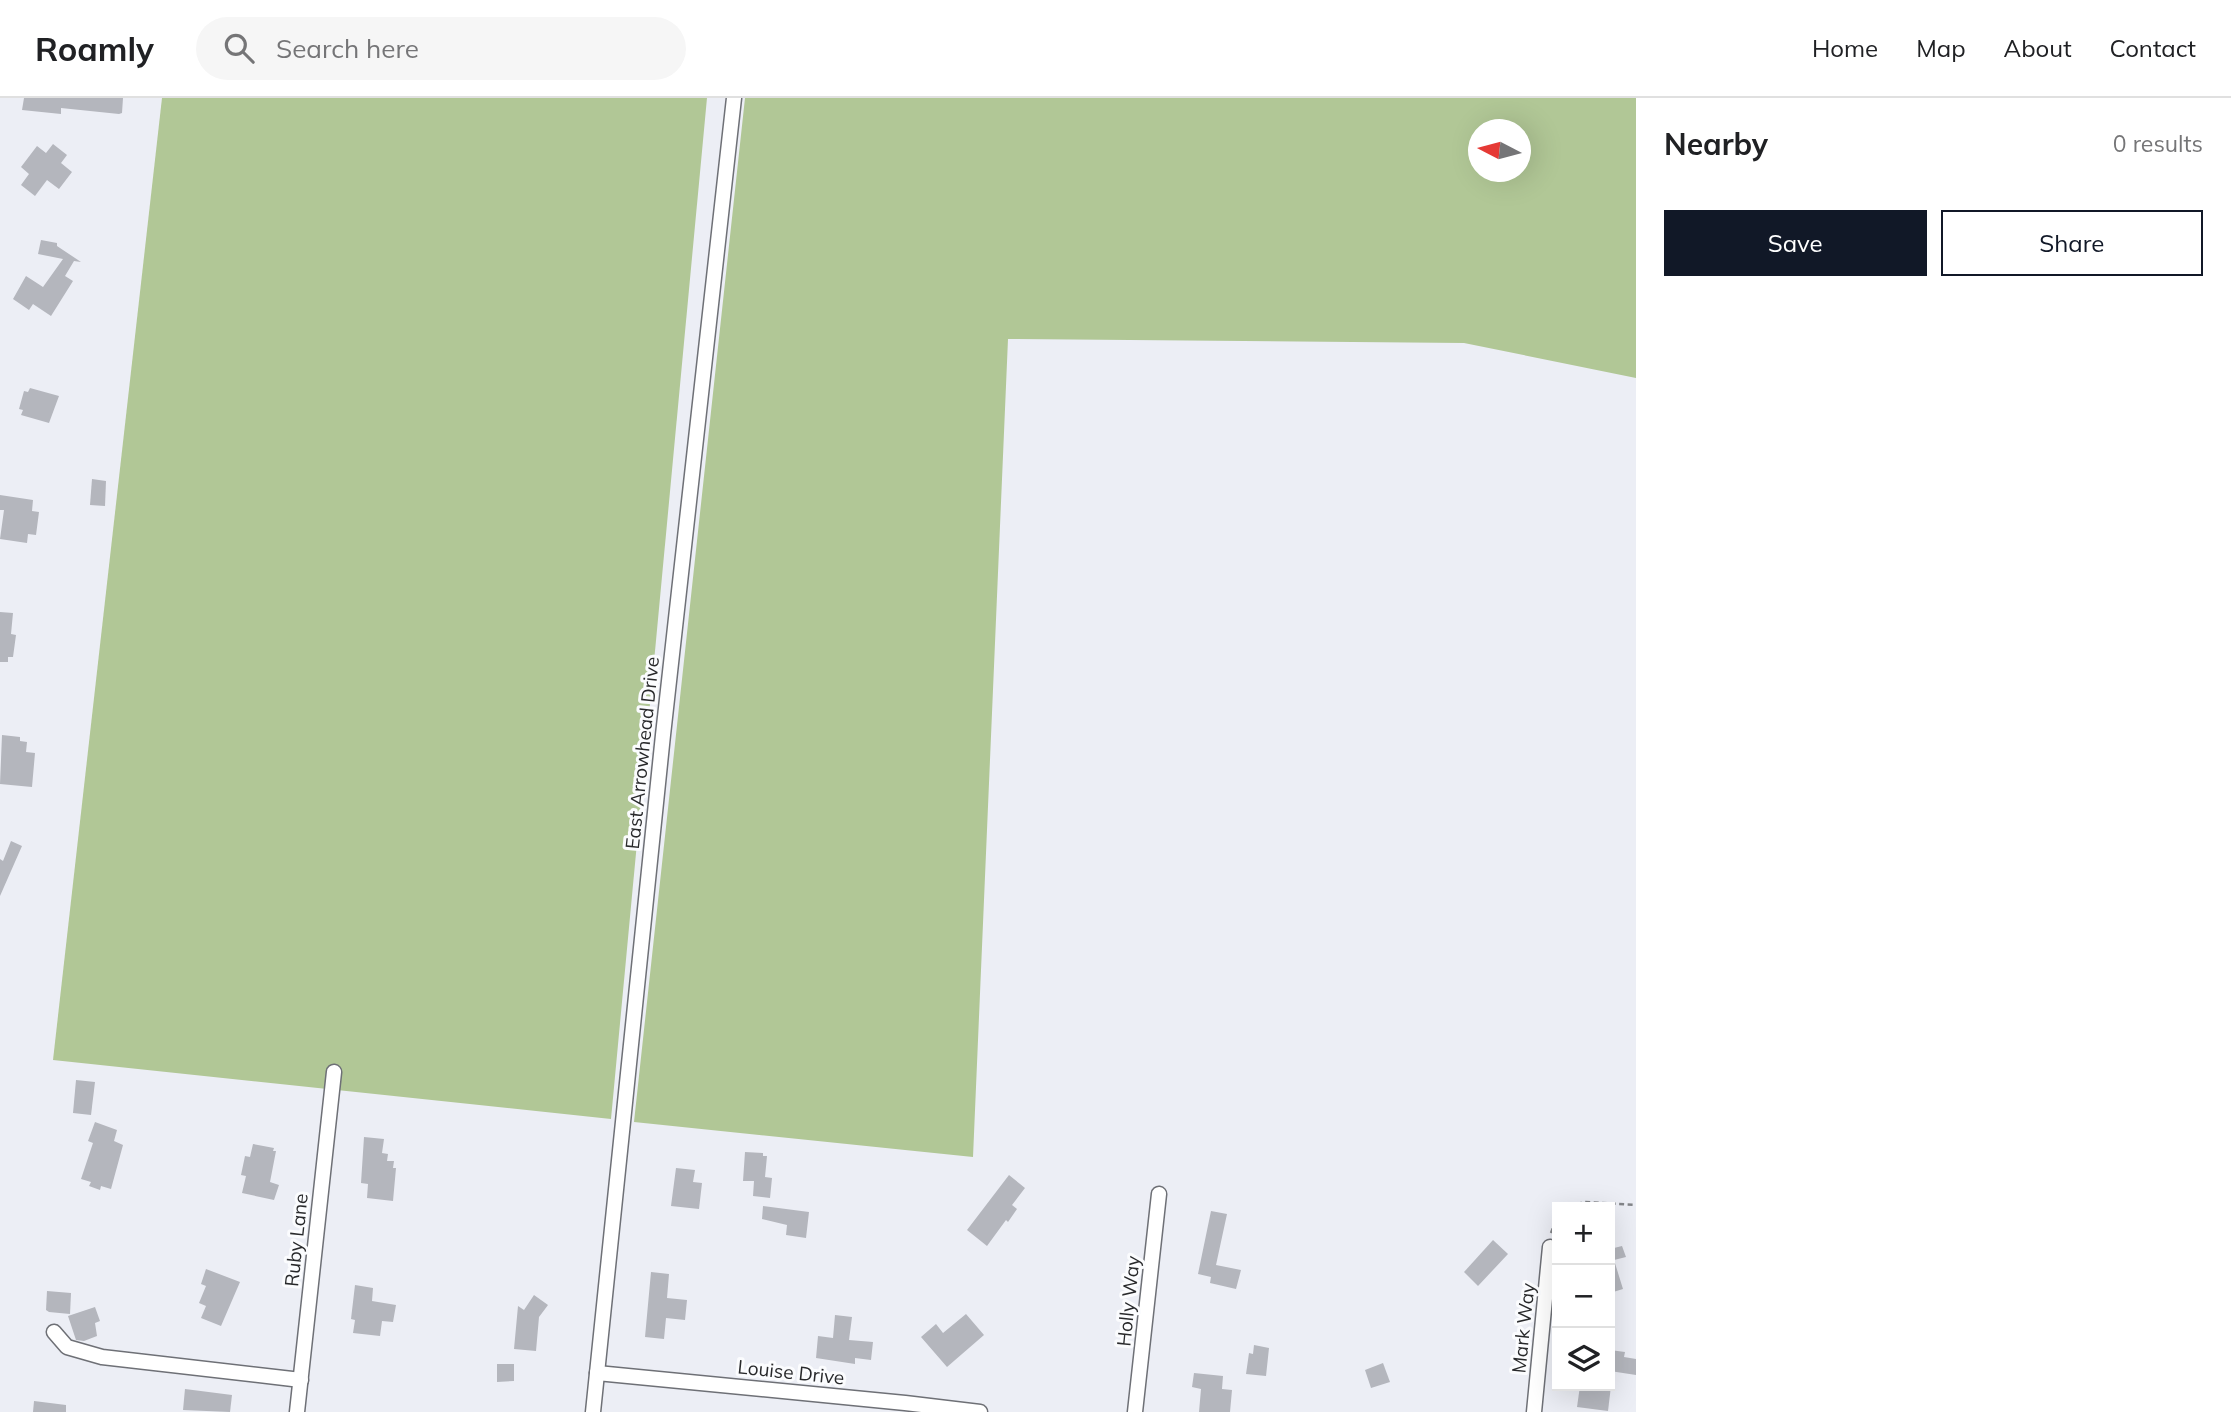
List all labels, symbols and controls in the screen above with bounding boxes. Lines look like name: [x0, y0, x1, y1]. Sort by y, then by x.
search box: [196, 17, 686, 80]
text: Roamly: [35, 28, 154, 69]
icon: search: [220, 29, 258, 67]
text: Search here: [276, 32, 419, 65]
text: Home: [1812, 33, 1878, 63]
text: Map: [1916, 33, 1966, 63]
text: About: [2004, 33, 2072, 63]
text: Contact: [2110, 33, 2196, 63]
north arrow: [1468, 119, 1531, 182]
text: Nearby: [1664, 125, 1768, 163]
text: 0 results: [2113, 129, 2203, 158]
button: Save: [1664, 210, 1927, 276]
button: Share: [1941, 210, 2203, 276]
street label: East Arrowhead Drive: [620, 656, 664, 850]
street label: Ruby Lane: [279, 1192, 313, 1288]
map controls: [1552, 1202, 1615, 1391]
button: +: [1552, 1202, 1615, 1265]
street label: Holly Way: [1111, 1255, 1145, 1347]
button: −: [1552, 1265, 1615, 1328]
street label: Mark Way: [1506, 1282, 1540, 1374]
button: layers: [1552, 1328, 1615, 1391]
street label: Louise Drive: [736, 1354, 846, 1390]

